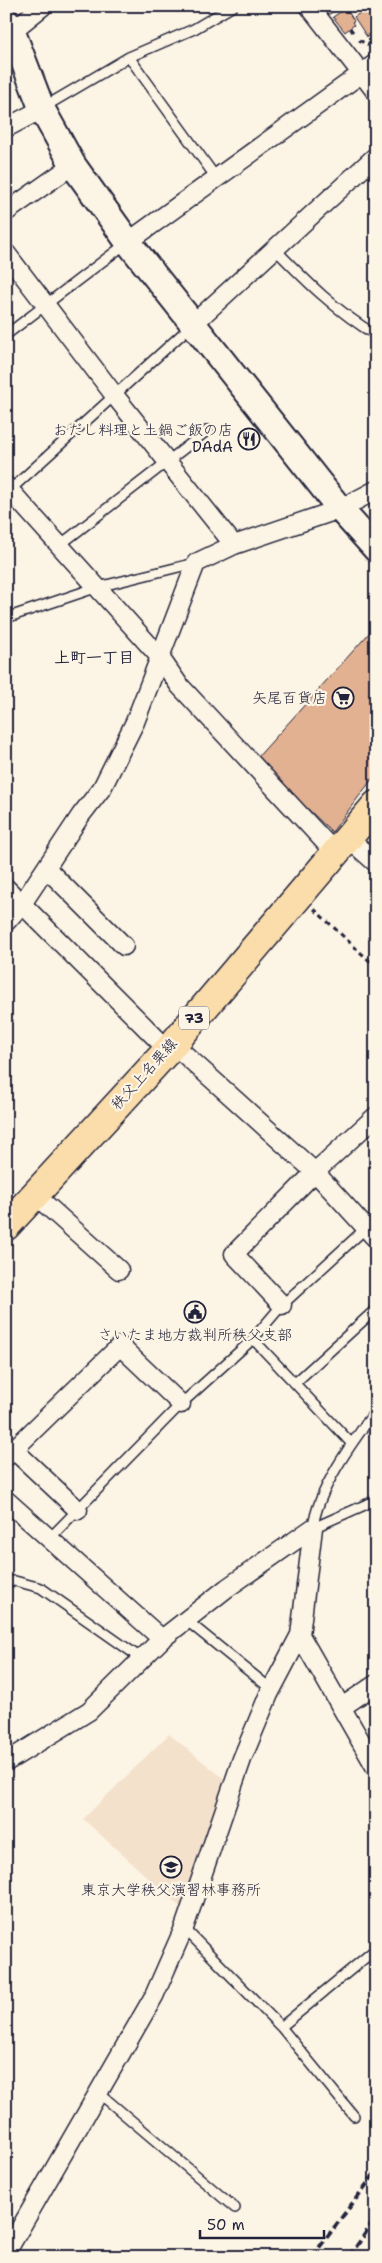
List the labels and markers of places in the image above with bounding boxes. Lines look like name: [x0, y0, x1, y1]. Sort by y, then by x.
place label: おだし料理と土鍋ご飯の店 DAdA: [53, 420, 233, 457]
restaurant icon: おだし料理と土鍋ご飯の店 DAdA: [237, 427, 261, 451]
supermarket icon: 矢尾百貨店: [331, 686, 355, 710]
place label: 矢尾百貨店: [252, 688, 327, 708]
public building icon: さいたま地方裁判所秩父支部: [183, 1300, 207, 1324]
place label: さいたま地方裁判所秩父支部: [98, 1325, 292, 1345]
school or university icon: 東京大学秩父演習林事務所: [159, 1855, 183, 1879]
place label: 東京大学秩父演習林事務所: [81, 1880, 261, 1900]

